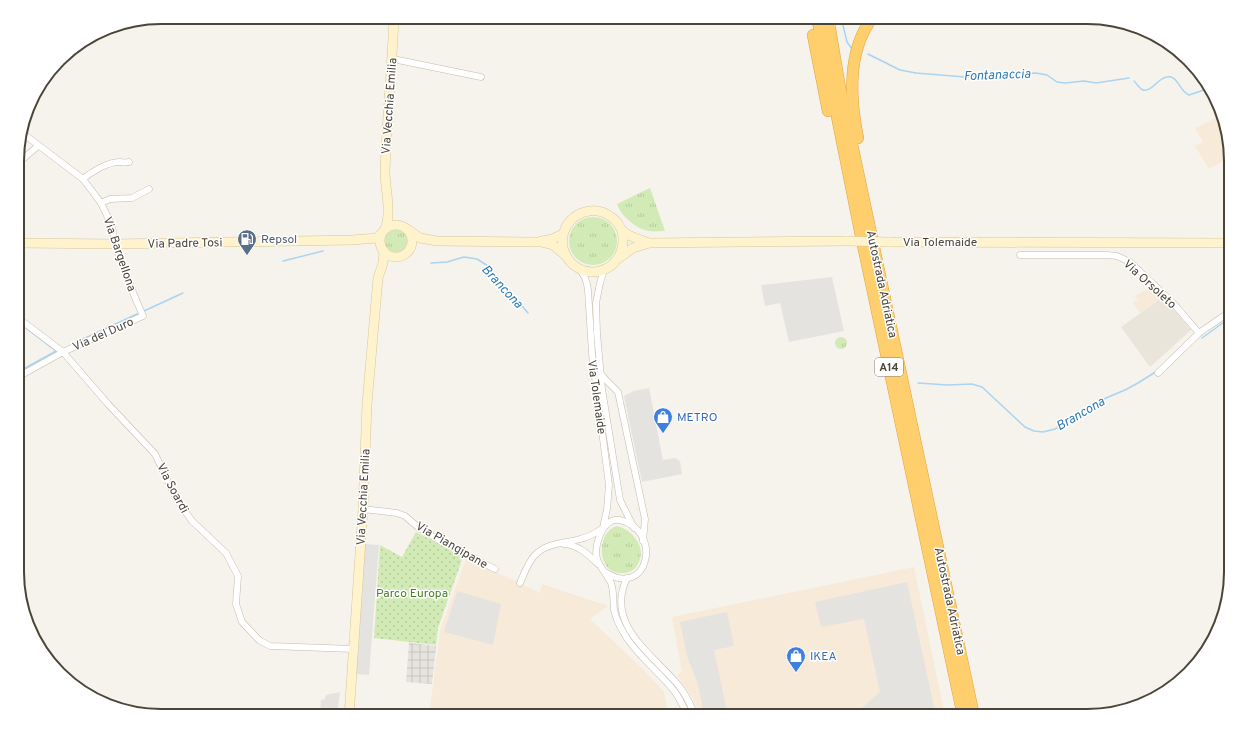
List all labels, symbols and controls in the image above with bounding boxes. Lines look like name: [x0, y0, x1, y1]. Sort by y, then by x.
street label: Via Vecchia Emilia: [379, 57, 401, 155]
water label: Fontanaccia: [963, 67, 1031, 85]
street label: Via Bargellona: [99, 215, 139, 294]
fuel station icon: Repsol: [236, 228, 258, 256]
street label: Autostrada Adriatica: [862, 229, 900, 340]
place label: Repsol: [261, 232, 297, 248]
street label: Via Padre Tosi: [147, 235, 223, 253]
street label: Via Tolemaide: [903, 235, 977, 251]
street label: Via Orsoleto: [1119, 257, 1179, 313]
water label: Brancona: [477, 262, 526, 313]
street label: Via del Duro: [70, 314, 137, 355]
road number: A14: [875, 358, 903, 376]
street label: Via Tolemaide: [583, 359, 609, 435]
water label: Brancona: [1054, 394, 1108, 435]
shop icon: METRO: [652, 406, 674, 434]
place label: METRO: [677, 410, 717, 426]
street label: Via Vecchia Emilia: [353, 448, 375, 546]
street label: Via Soardi: [152, 461, 192, 516]
street label: Via Piangipane: [413, 519, 490, 573]
street label: Autostrada Adriatica: [930, 546, 968, 657]
park label: Parco Europa: [376, 586, 448, 602]
shop icon: IKEA: [785, 645, 807, 673]
place label: IKEA: [810, 649, 837, 665]

